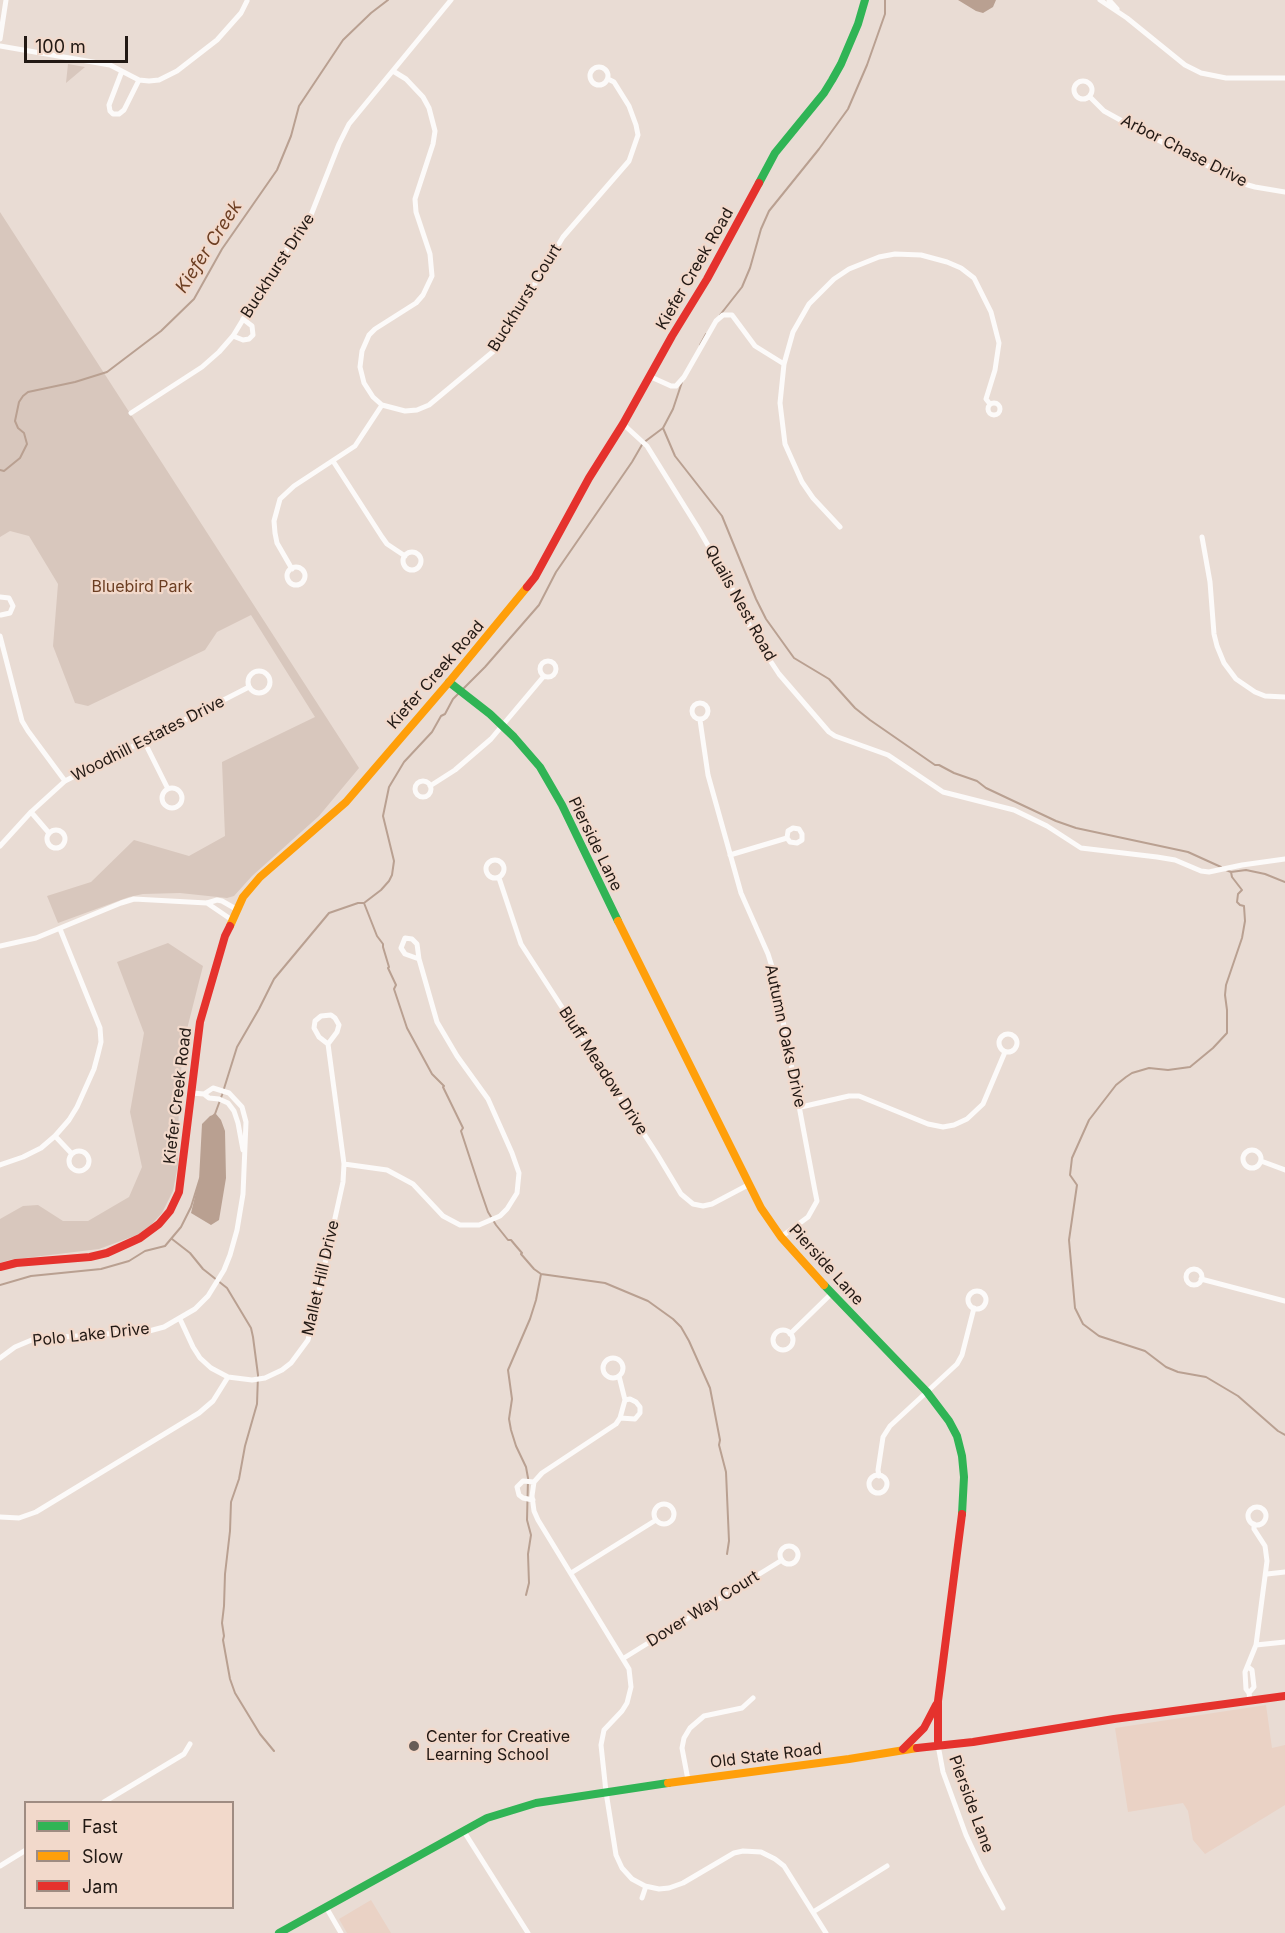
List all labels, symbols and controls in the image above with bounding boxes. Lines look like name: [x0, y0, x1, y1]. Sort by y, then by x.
scale bar: [27, 24, 130, 62]
text: 100 m: [35, 36, 86, 57]
street label: Arbor Chase Drive: [1118, 111, 1250, 191]
water label: Kiefer Creek: [171, 197, 247, 297]
street label: Kiefer Creek Road: [652, 205, 738, 333]
street label: Buckhurst Drive: [237, 210, 319, 322]
street label: Buckhurst Court: [484, 241, 566, 355]
street label: Quails Nest Road: [700, 542, 780, 664]
park label: Bluebird Park: [91, 577, 193, 597]
street label: Kiefer Creek Road: [384, 617, 488, 733]
street label: Woodhill Estates Drive: [68, 692, 228, 786]
street label: Pierside Lane: [564, 794, 626, 894]
street label: Autumn Oaks Drive: [760, 963, 810, 1109]
street label: Bluff Meadow Drive: [554, 1003, 652, 1139]
street label: Kiefer Creek Road: [160, 1027, 196, 1165]
street label: Mallet Hill Drive: [298, 1218, 344, 1338]
street label: Pierside Lane: [785, 1221, 867, 1309]
street label: Polo Lake Drive: [31, 1319, 151, 1351]
street label: Dover Way Court: [643, 1567, 763, 1651]
place label: Center for Creative Learning School: [426, 1727, 570, 1765]
marker: Center for Creative Learning School: [407, 1739, 421, 1753]
street label: Old State Road: [709, 1740, 823, 1772]
street label: Pierside Lane: [945, 1753, 997, 1855]
legend: [24, 1801, 234, 1909]
text: Fast: [82, 1816, 118, 1837]
text: Slow: [82, 1846, 123, 1867]
text: Jam: [82, 1876, 118, 1897]

